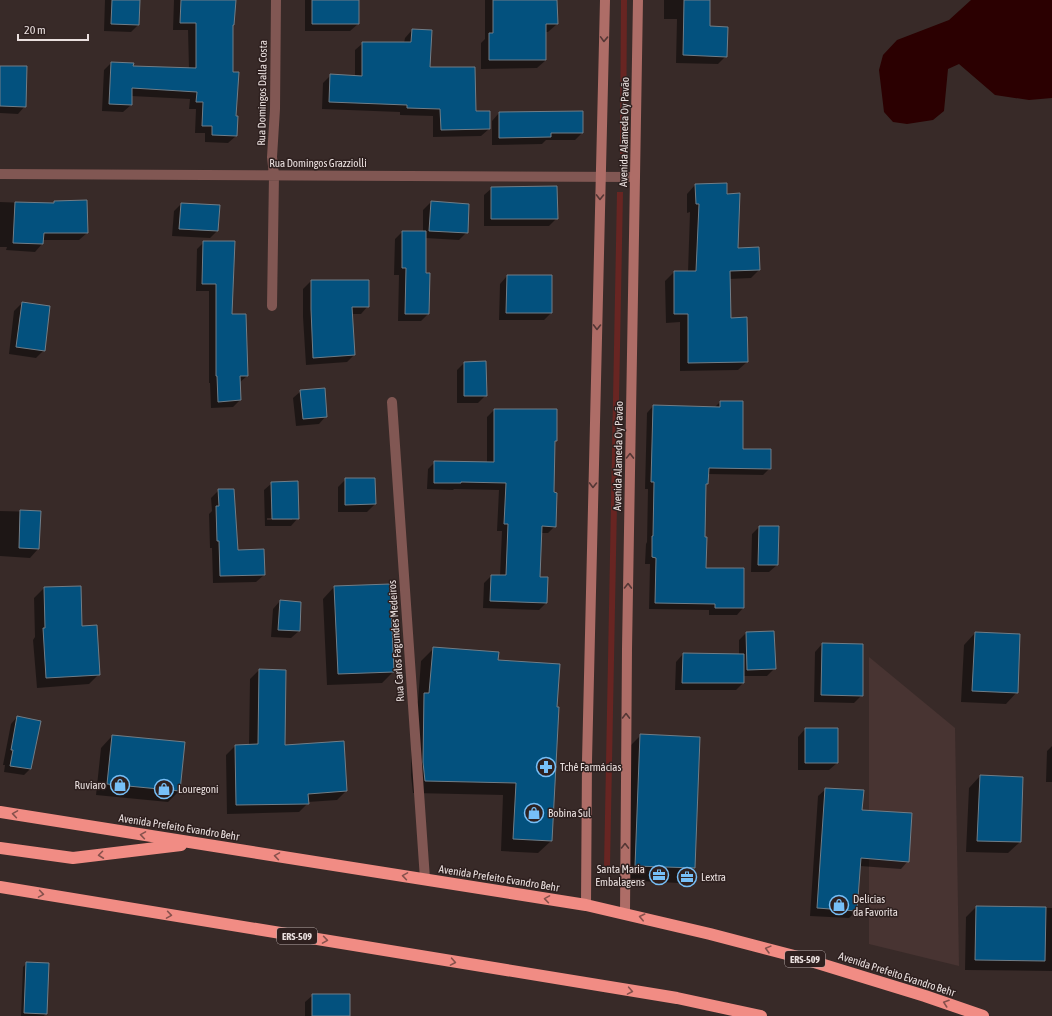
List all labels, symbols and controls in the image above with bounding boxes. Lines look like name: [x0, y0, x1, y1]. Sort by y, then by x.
scale bar: [18, 16, 88, 42]
text: 20 m: [24, 23, 46, 37]
one-way arrow: [599, 36, 608, 42]
street label: Rua Domingos Dalla Costa: [255, 40, 269, 146]
street label: Avenida Alameda Oy Pavão: [617, 77, 631, 187]
street label: Rua Domingos Grazziolli: [269, 157, 367, 169]
one-way arrow: [596, 194, 604, 200]
one-way arrow: [593, 324, 601, 330]
street label: Avenida Alameda Oy Pavão: [611, 401, 625, 511]
one-way arrow: [626, 453, 634, 459]
one-way arrow: [589, 482, 597, 488]
street label: Rua Carlos Fagundes Medeiros: [386, 580, 406, 702]
one-way arrow: [624, 583, 632, 589]
one-way arrow: [622, 713, 630, 719]
pharmacy icon: Tchê Farmácias: [535, 756, 557, 778]
place label: Tchê Farmácias: [560, 761, 621, 773]
shop icon: Ruviaro: [109, 774, 131, 796]
shop icon: Louregoni: [153, 778, 175, 800]
place label: Ruviaro: [75, 779, 106, 791]
place label: Louregoni: [178, 783, 219, 795]
shop icon: Bobina Sul: [523, 802, 545, 824]
place label: Bobina Sul: [548, 807, 591, 819]
one-way arrow: [12, 810, 18, 819]
street label: Avenida Prefeito Evandro Behr: [118, 812, 241, 843]
one-way arrow: [140, 831, 146, 840]
one-way arrow: [621, 843, 629, 849]
one-way arrow: [98, 850, 104, 859]
one-way arrow: [274, 852, 280, 861]
street label: Avenida Prefeito Evandro Behr: [438, 863, 561, 894]
place label: Santa Maria Embalagens: [595, 863, 645, 888]
office icon: Santa Maria Embalagens: [648, 864, 670, 886]
office icon: Lextra: [676, 866, 698, 888]
place label: Lextra: [701, 871, 726, 883]
one-way arrow: [402, 872, 408, 881]
one-way arrow: [38, 889, 44, 898]
place label: Delícias da Favorita: [853, 893, 898, 918]
shop icon: Delícias da Favorita: [828, 894, 850, 916]
one-way arrow: [544, 895, 550, 904]
one-way arrow: [166, 910, 172, 919]
one-way arrow: [639, 914, 645, 922]
road number: ERS-509: [277, 928, 317, 944]
one-way arrow: [322, 935, 328, 944]
one-way arrow: [765, 945, 772, 954]
street label: Avenida Prefeito Evandro Behr: [837, 949, 958, 999]
road number: ERS-509: [785, 951, 825, 967]
one-way arrow: [450, 957, 457, 965]
one-way arrow: [627, 986, 633, 994]
one-way arrow: [943, 999, 950, 1008]

